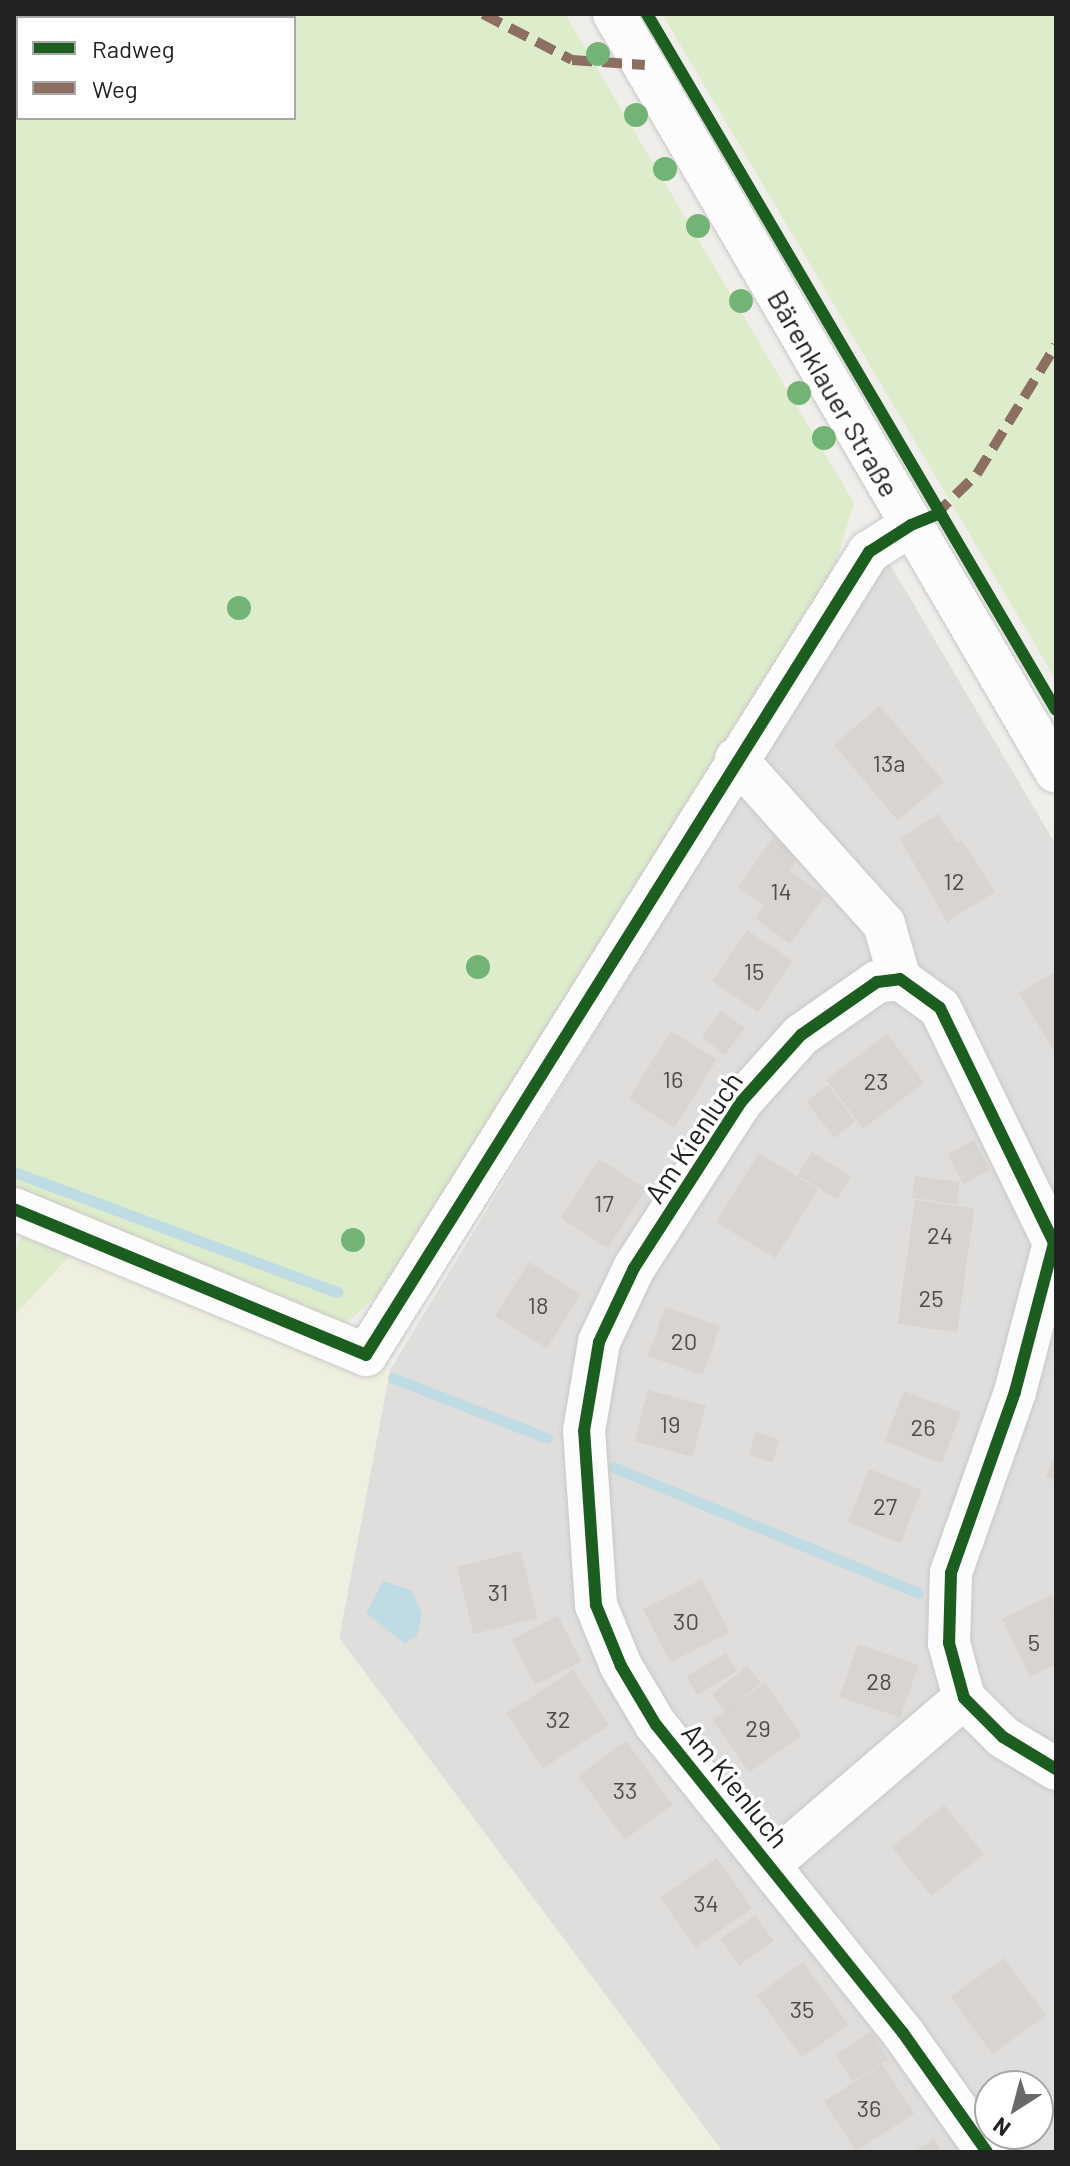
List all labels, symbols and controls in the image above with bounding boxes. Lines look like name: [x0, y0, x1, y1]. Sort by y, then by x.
legend: [16, 16, 296, 120]
text: Radweg: [92, 34, 175, 63]
text: Weg: [92, 74, 138, 103]
street label: Bärenklauer Straße: [761, 283, 907, 503]
house number: 13a: [872, 749, 906, 777]
house number: 12: [943, 867, 965, 895]
house number: 14: [770, 877, 792, 905]
house number: 15: [744, 957, 764, 985]
street label: Am Kienluch: [637, 1065, 749, 1209]
house number: 16: [663, 1065, 683, 1093]
house number: 23: [863, 1067, 889, 1095]
house number: 17: [594, 1189, 614, 1217]
house number: 24: [927, 1221, 953, 1249]
house number: 25: [918, 1284, 944, 1312]
house number: 18: [528, 1291, 548, 1319]
house number: 20: [671, 1327, 697, 1355]
house number: 19: [660, 1410, 680, 1438]
house number: 26: [910, 1413, 936, 1441]
house number: 27: [873, 1492, 897, 1520]
house number: 31: [488, 1578, 508, 1606]
house number: 30: [673, 1607, 699, 1635]
house number: 5: [1028, 1628, 1040, 1656]
house number: 28: [866, 1667, 892, 1695]
house number: 32: [545, 1705, 571, 1733]
house number: 29: [745, 1714, 771, 1742]
street label: Am Kienluch: [675, 1716, 797, 1854]
house number: 33: [613, 1776, 637, 1804]
house number: 34: [693, 1889, 719, 1917]
house number: 35: [790, 1995, 814, 2023]
north arrow: [974, 2070, 1054, 2150]
house number: 36: [857, 2094, 881, 2122]
text: N: [988, 2113, 1015, 2143]

